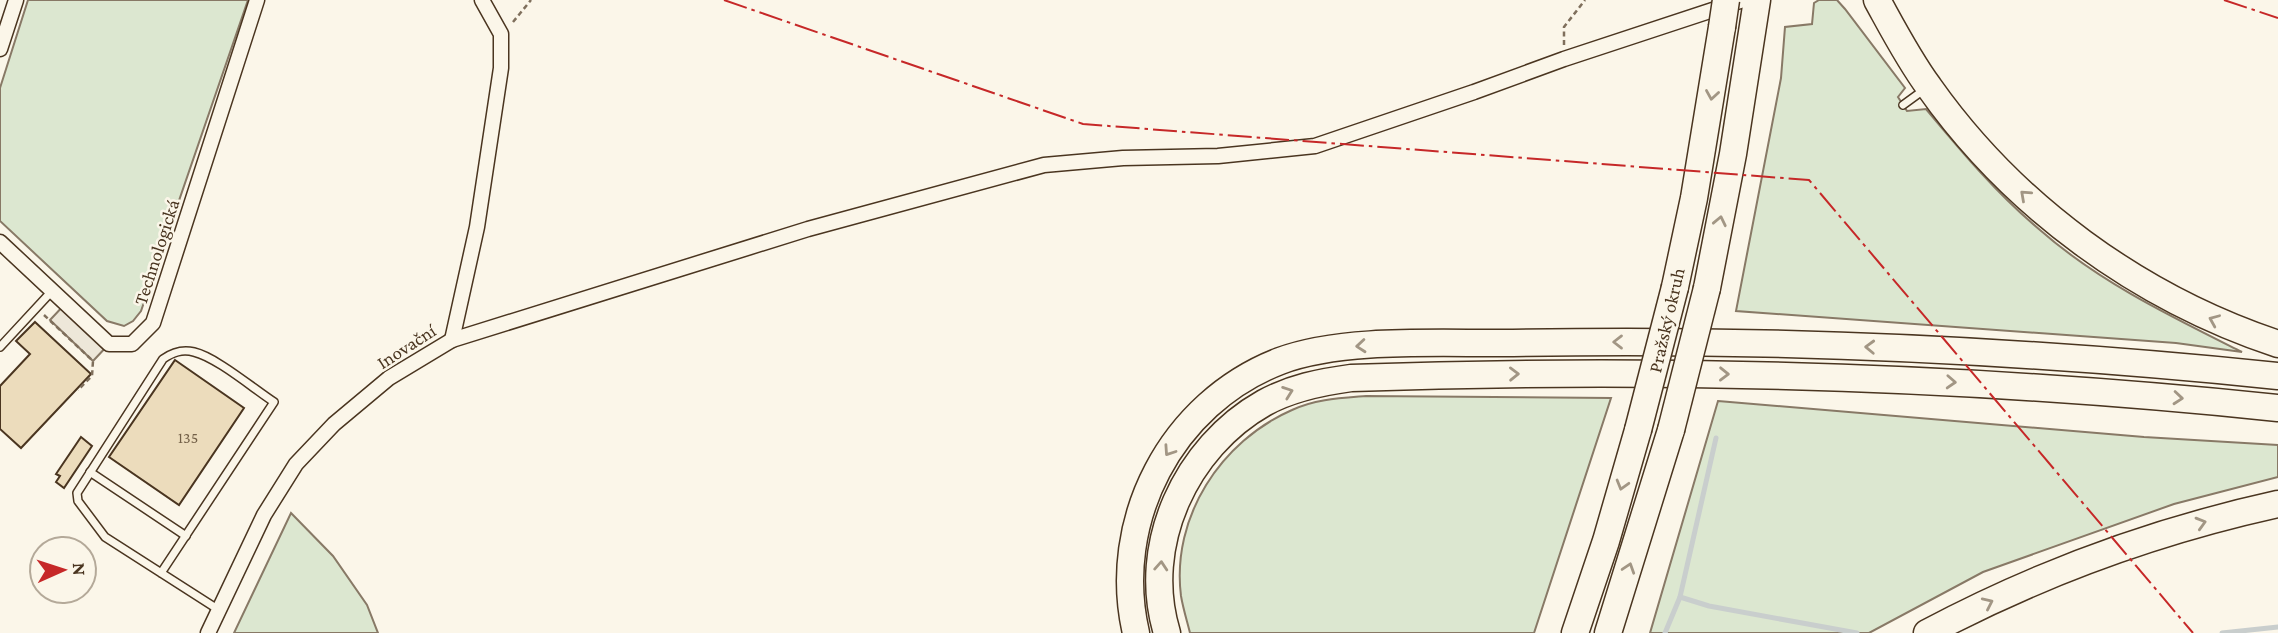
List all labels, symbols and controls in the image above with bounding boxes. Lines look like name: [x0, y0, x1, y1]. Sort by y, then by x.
one-way arrow: [1705, 89, 1720, 100]
one-way arrow: [2020, 191, 2033, 203]
street label: Technologická: [130, 197, 183, 308]
one-way arrow: [1712, 215, 1727, 227]
street label: Pražský okruh: [1644, 266, 1689, 375]
one-way arrow: [2209, 314, 2221, 328]
street label: Inovační: [373, 319, 440, 373]
one-way arrow: [1613, 334, 1623, 350]
one-way arrow: [1355, 339, 1366, 354]
one-way arrow: [1865, 339, 1876, 354]
one-way arrow: [1509, 366, 1520, 381]
one-way arrow: [1719, 366, 1729, 382]
one-way arrow: [1946, 375, 1957, 390]
one-way arrow: [1282, 386, 1294, 400]
one-way arrow: [2173, 390, 2184, 405]
house number: 135: [178, 429, 198, 446]
one-way arrow: [1165, 443, 1177, 456]
one-way arrow: [1616, 479, 1631, 491]
one-way arrow: [2195, 517, 2207, 532]
north arrow: [28, 535, 98, 605]
one-way arrow: [1153, 560, 1168, 571]
text: N: [69, 562, 90, 576]
one-way arrow: [1621, 563, 1636, 575]
one-way arrow: [1981, 597, 1993, 611]

